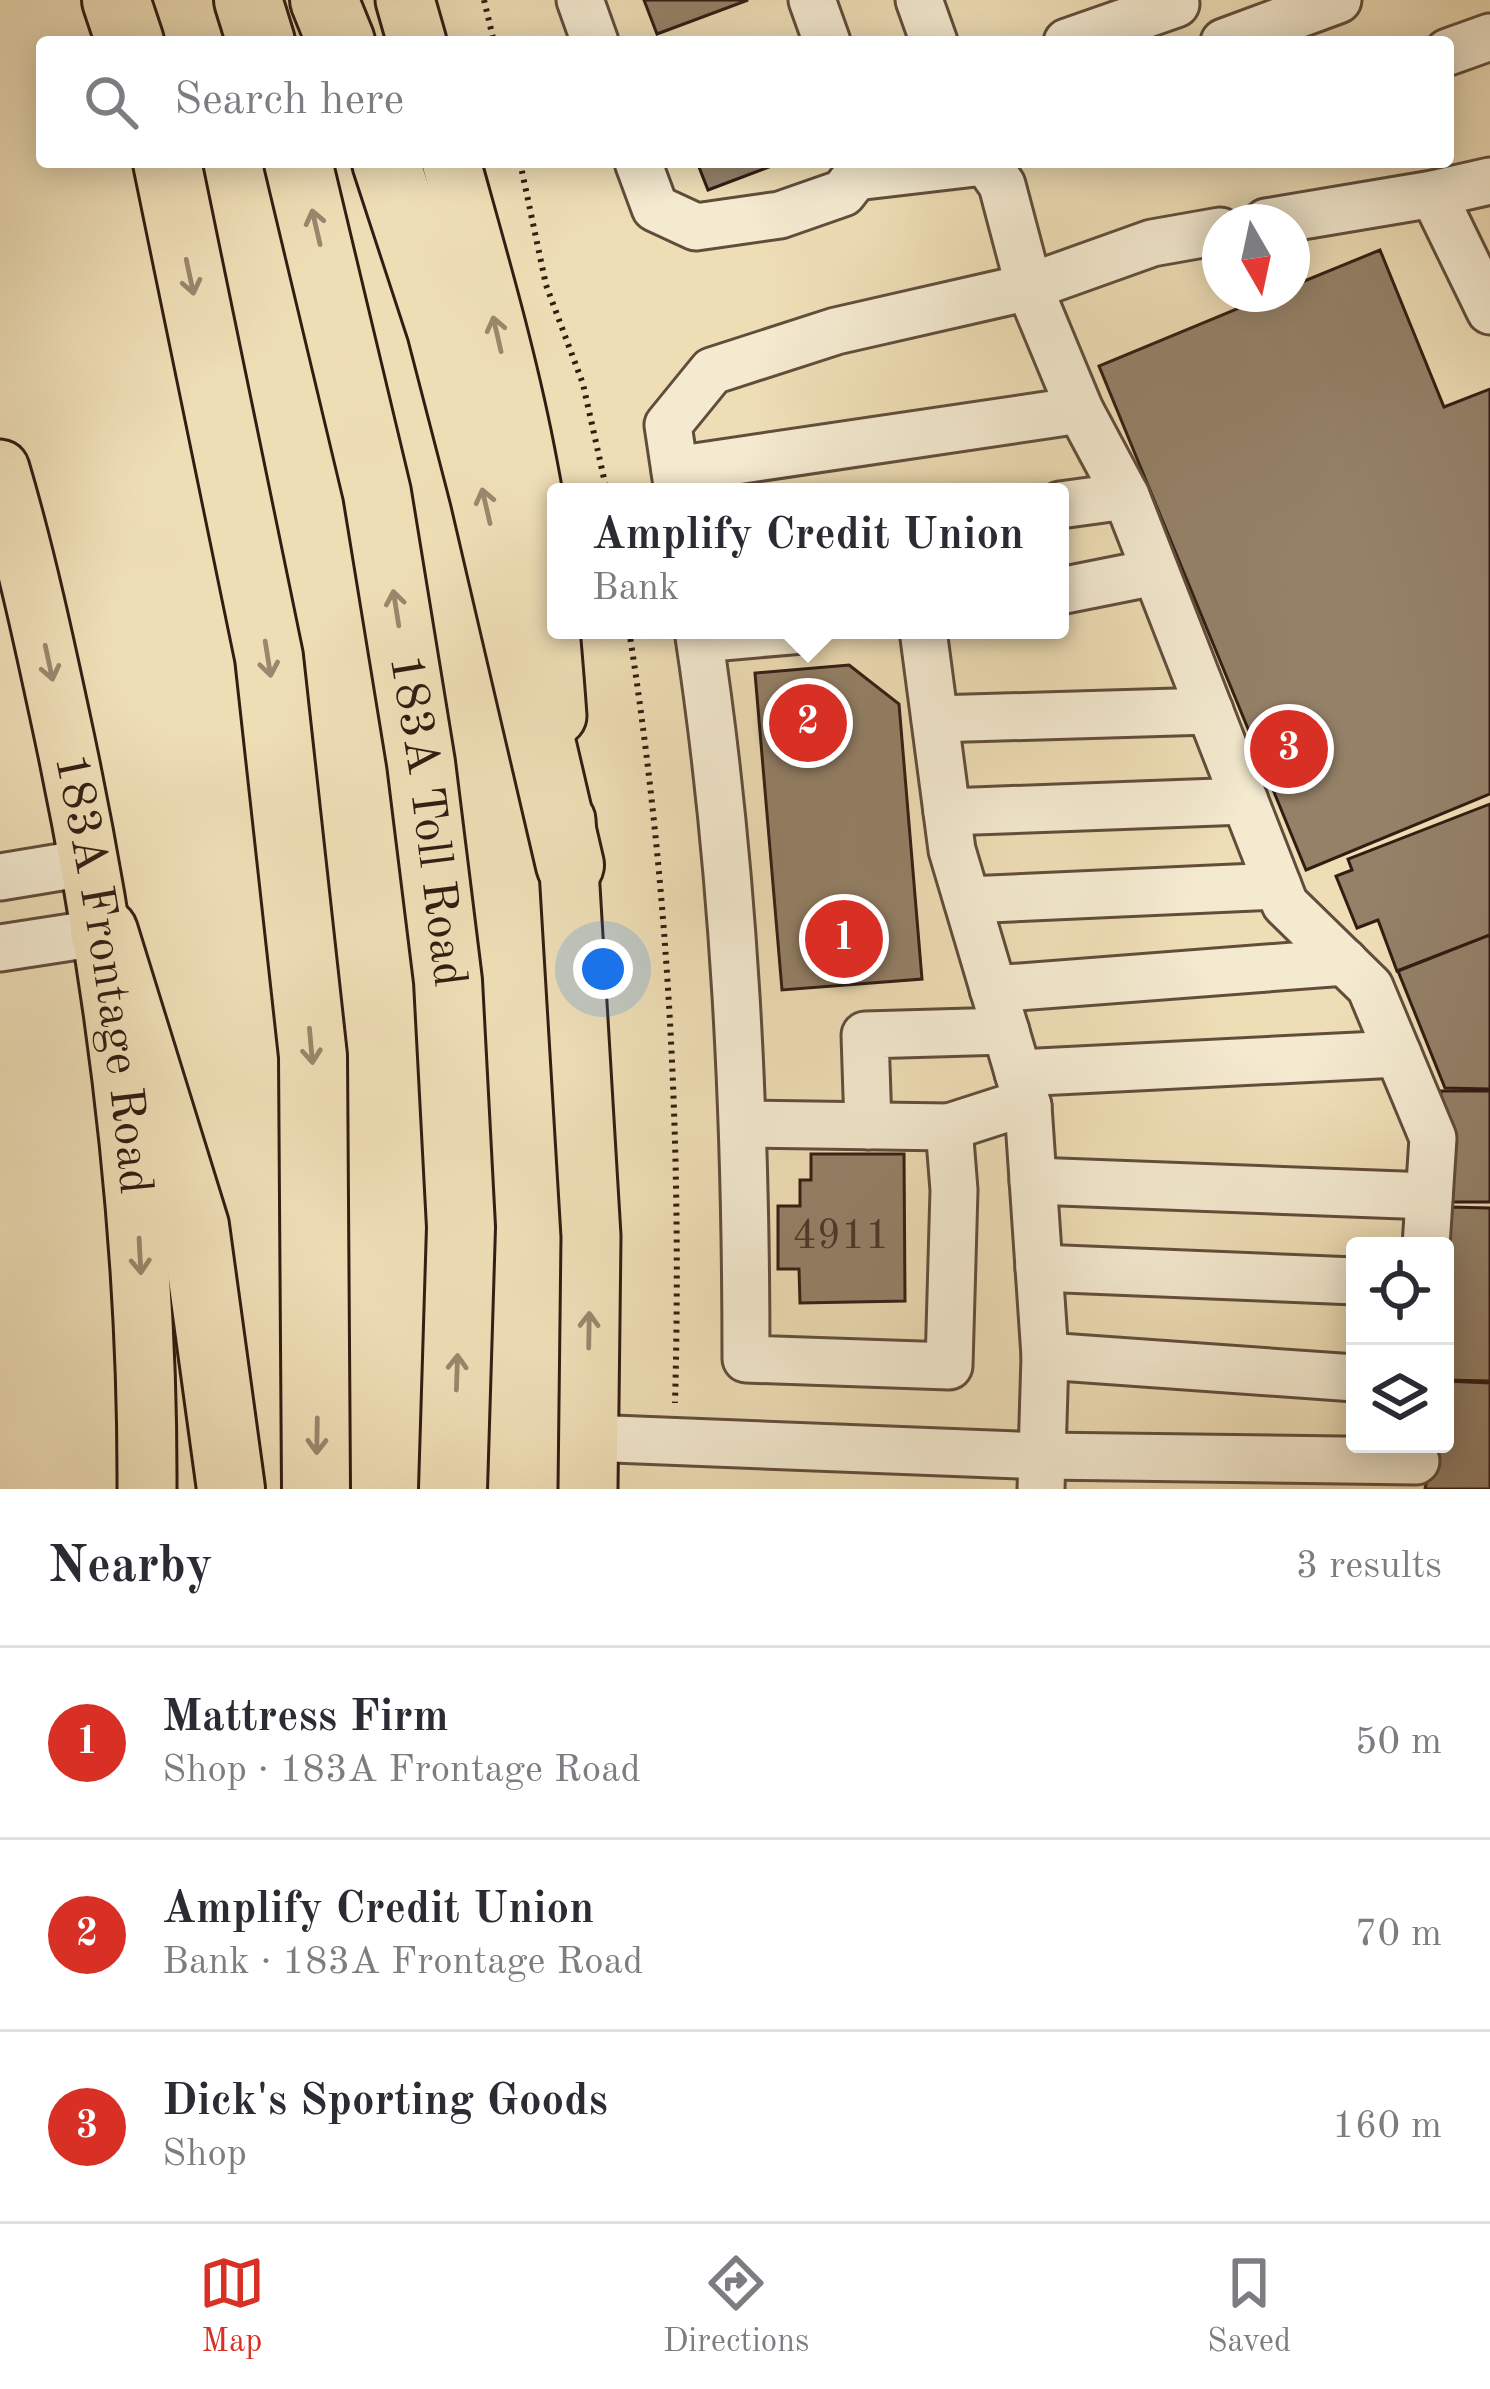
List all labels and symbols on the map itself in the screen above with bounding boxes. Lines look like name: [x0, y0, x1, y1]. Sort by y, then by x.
north arrow: [1202, 204, 1310, 312]
one-way arrow: [304, 208, 326, 246]
one-way arrow: [180, 257, 203, 295]
one-way arrow: [484, 316, 507, 354]
one-way arrow: [473, 487, 496, 525]
one-way arrow: [383, 589, 406, 628]
one-way arrow: [257, 638, 280, 677]
one-way arrow: [38, 644, 61, 682]
street label: 183A Toll Road: [380, 651, 473, 990]
pin: 2: [769, 678, 847, 768]
pin: 3: [1250, 704, 1328, 794]
street label: 183A Frontage Road: [45, 750, 158, 1196]
pin: 1: [805, 894, 883, 984]
your location: [573, 939, 633, 999]
one-way arrow: [300, 1026, 323, 1065]
house number: 4911: [792, 1216, 890, 1258]
one-way arrow: [129, 1236, 152, 1275]
one-way arrow: [578, 1311, 601, 1350]
one-way arrow: [445, 1353, 468, 1392]
one-way arrow: [306, 1416, 329, 1455]

